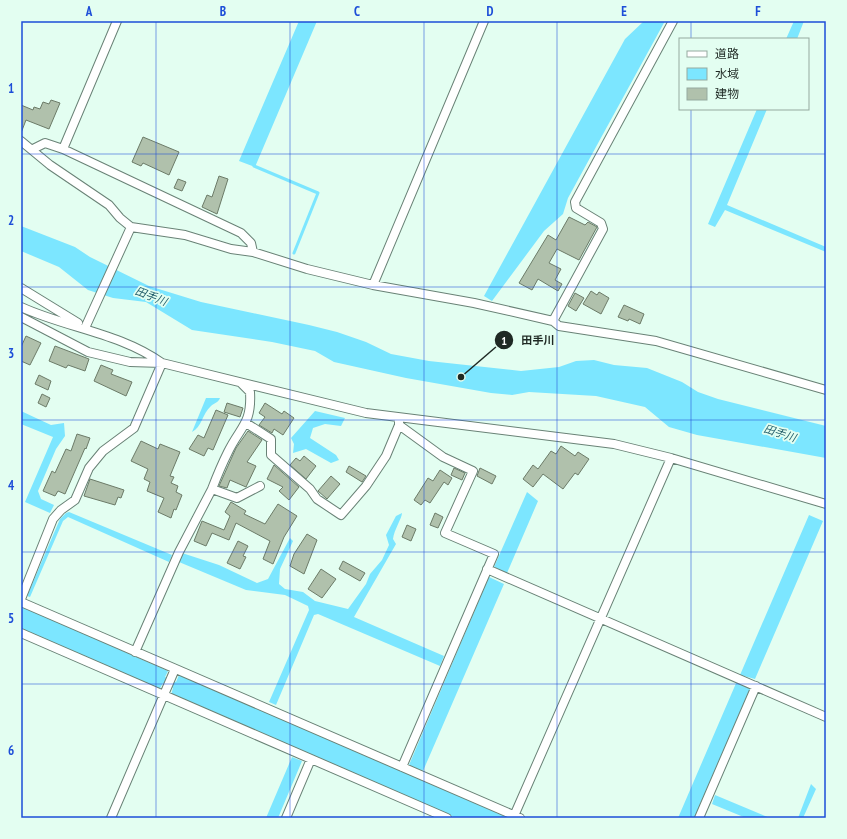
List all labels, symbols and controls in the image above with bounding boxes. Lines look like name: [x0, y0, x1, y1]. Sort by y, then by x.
text: A: [85, 3, 93, 20]
text: B: [220, 3, 226, 20]
text: C: [354, 3, 360, 20]
text: D: [487, 3, 494, 20]
text: E: [621, 3, 627, 20]
text: F: [755, 3, 761, 20]
legend: [679, 38, 809, 110]
text: 道路: [715, 46, 739, 61]
text: 水域: [715, 66, 739, 81]
text: 1: [8, 80, 14, 97]
text: 建物: [715, 86, 739, 101]
text: 2: [8, 212, 14, 229]
water label: 田手川: [133, 284, 170, 309]
callout: 田手川: [494, 329, 563, 352]
text: 1: [501, 333, 507, 348]
text: 田手川: [522, 333, 555, 347]
text: 3: [8, 345, 14, 362]
water label: 田手川: [762, 421, 799, 445]
text: 4: [8, 477, 15, 494]
text: 5: [8, 610, 14, 627]
text: 6: [8, 742, 14, 759]

